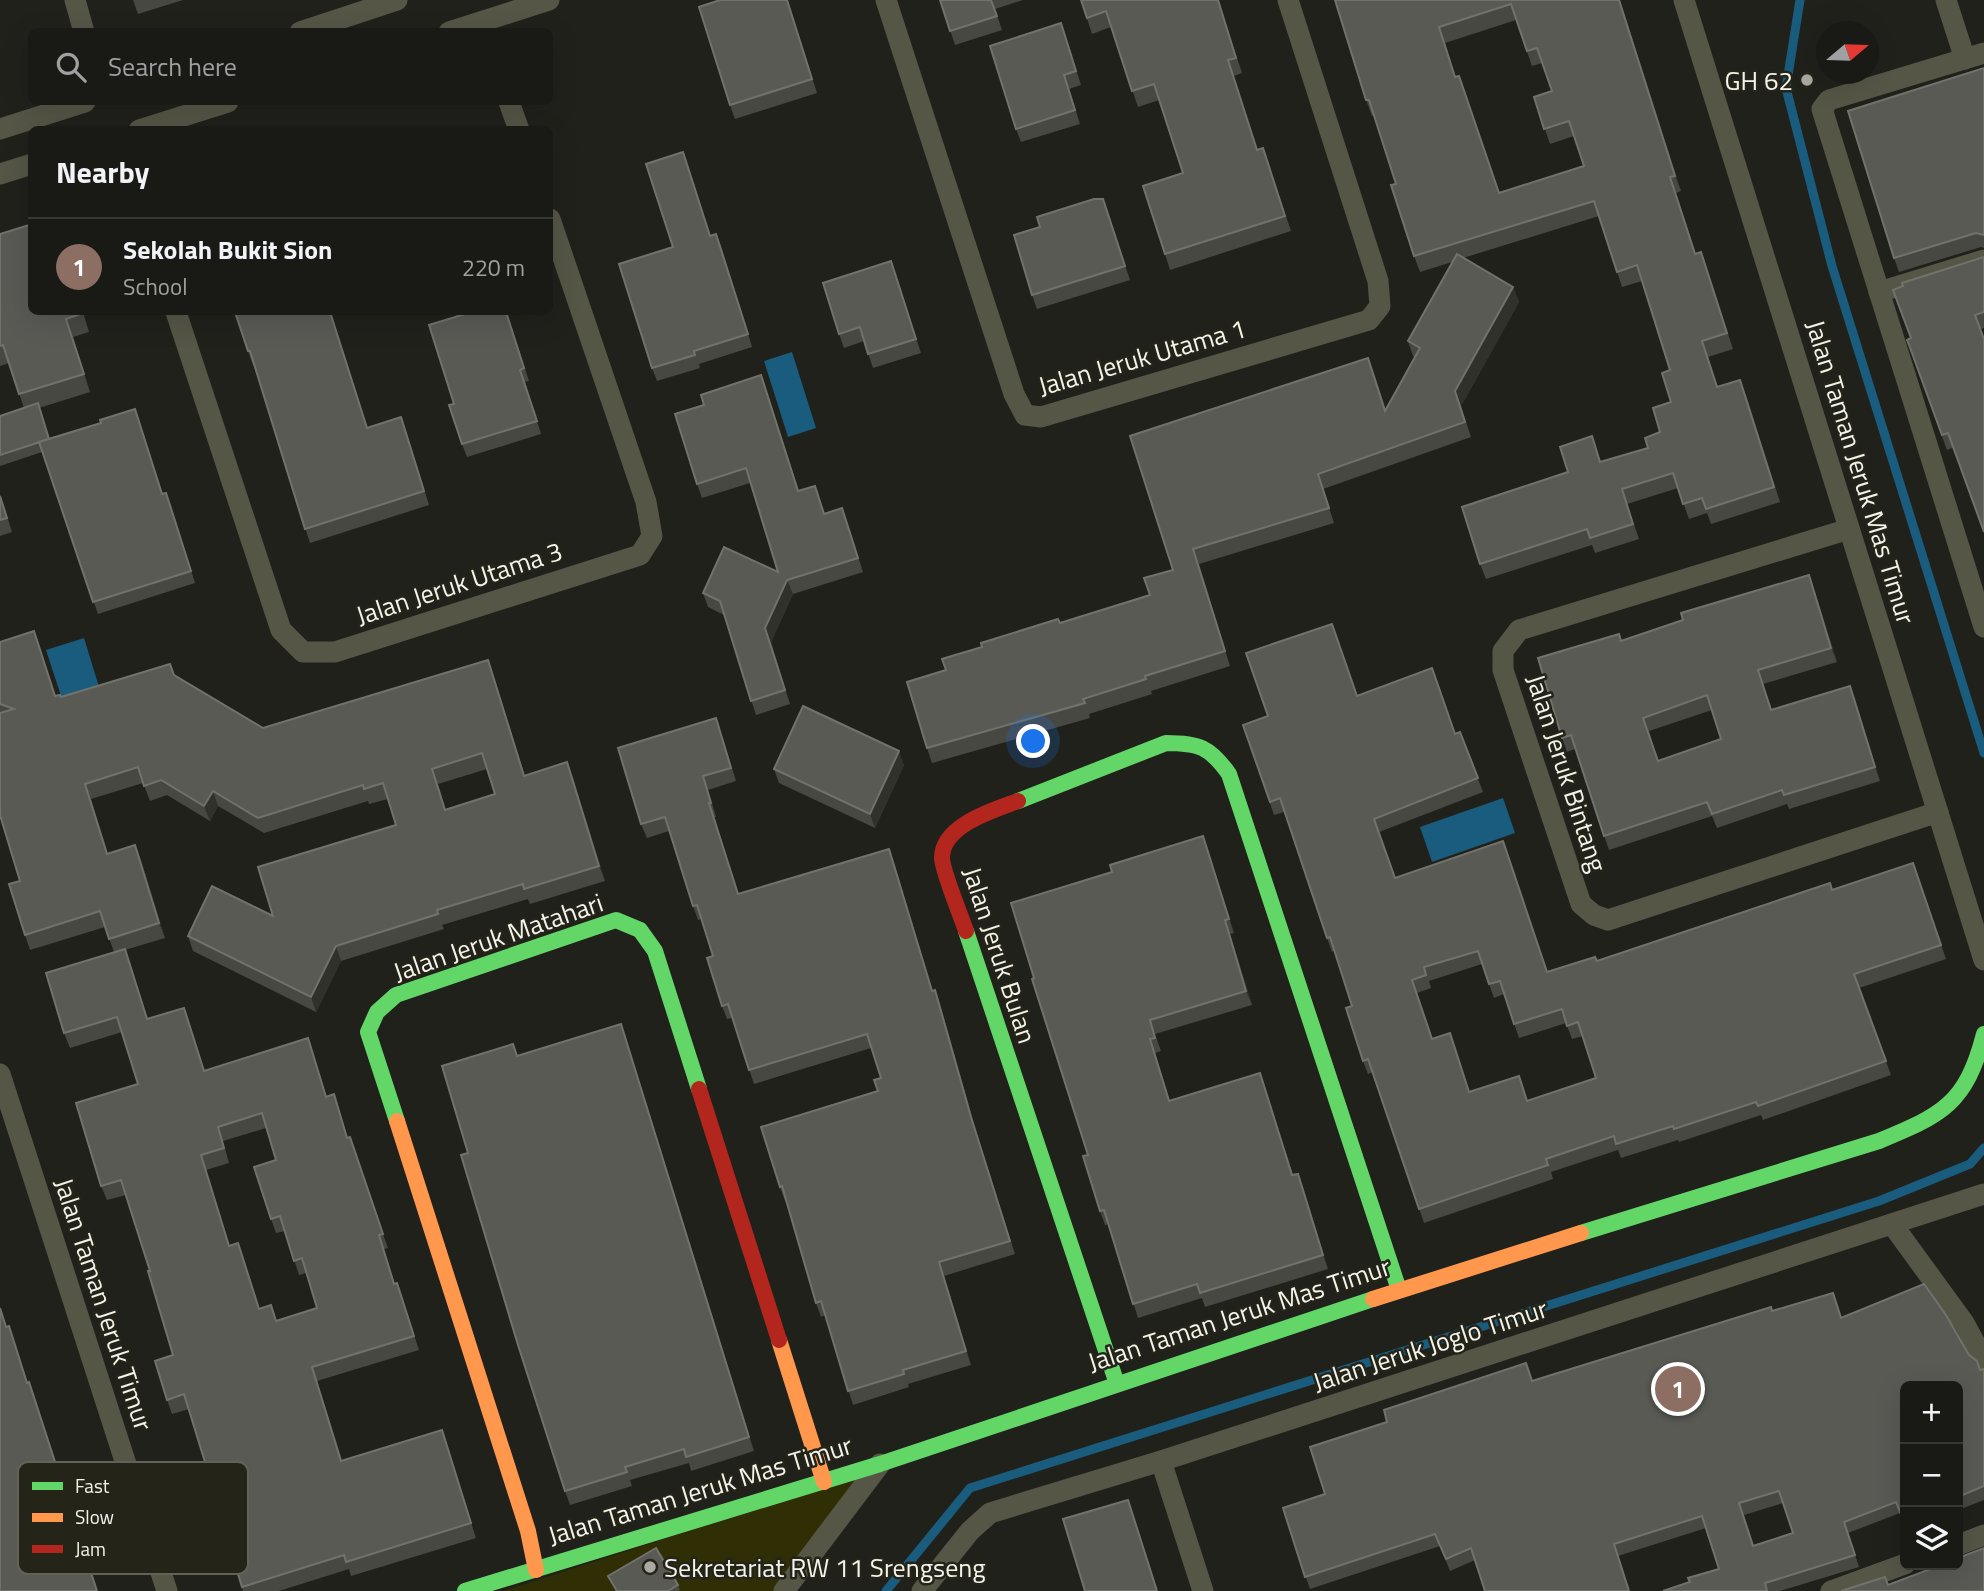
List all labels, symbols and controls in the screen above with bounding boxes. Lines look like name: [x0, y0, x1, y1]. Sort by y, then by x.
north arrow: [1816, 21, 1879, 84]
search box: [28, 28, 553, 105]
text: Search here: [108, 47, 237, 86]
icon: search: [52, 48, 90, 86]
place label: GH 62: [1725, 61, 1793, 100]
marker: GH 62: [1799, 72, 1815, 88]
text: Nearby: [56, 149, 149, 195]
text: Sekolah Bukit Sion: [123, 230, 332, 269]
text: 1: [73, 250, 85, 285]
text: 220 m: [462, 250, 525, 285]
text: School: [123, 269, 187, 304]
street label: Jalan Jeruk Utama 1: [1033, 309, 1251, 405]
street label: Jalan Taman Jeruk Mas Timur: [1796, 315, 1926, 629]
street label: Jalan Jeruk Utama 3: [351, 531, 567, 635]
street label: Jalan Jeruk Bintang: [1517, 669, 1617, 877]
your location: [1016, 724, 1050, 758]
street label: Jalan Jeruk Bulan: [953, 862, 1047, 1048]
street label: Jalan Jeruk Matahari: [388, 883, 608, 991]
street label: Jalan Taman Jeruk Timur: [45, 1173, 163, 1435]
street label: Jalan Taman Jeruk Mas Timur: [1083, 1247, 1395, 1381]
street label: Jalan Jeruk Joglo Timur: [1308, 1289, 1552, 1401]
pin: 1: [1655, 1363, 1701, 1415]
map controls: [1900, 1381, 1963, 1570]
button: +: [1900, 1381, 1963, 1444]
street label: Jalan Taman Jeruk Mas Timur: [543, 1425, 857, 1555]
button: −: [1900, 1444, 1963, 1507]
legend: [18, 1462, 248, 1574]
text: Fast: [75, 1471, 110, 1500]
text: Slow: [75, 1502, 114, 1531]
button: layers: [1900, 1507, 1963, 1570]
text: Jam: [75, 1534, 106, 1563]
place label: Sekretariat RW 11 Srengseng: [664, 1548, 986, 1587]
marker: Sekretariat RW 11 Srengseng: [642, 1559, 658, 1575]

